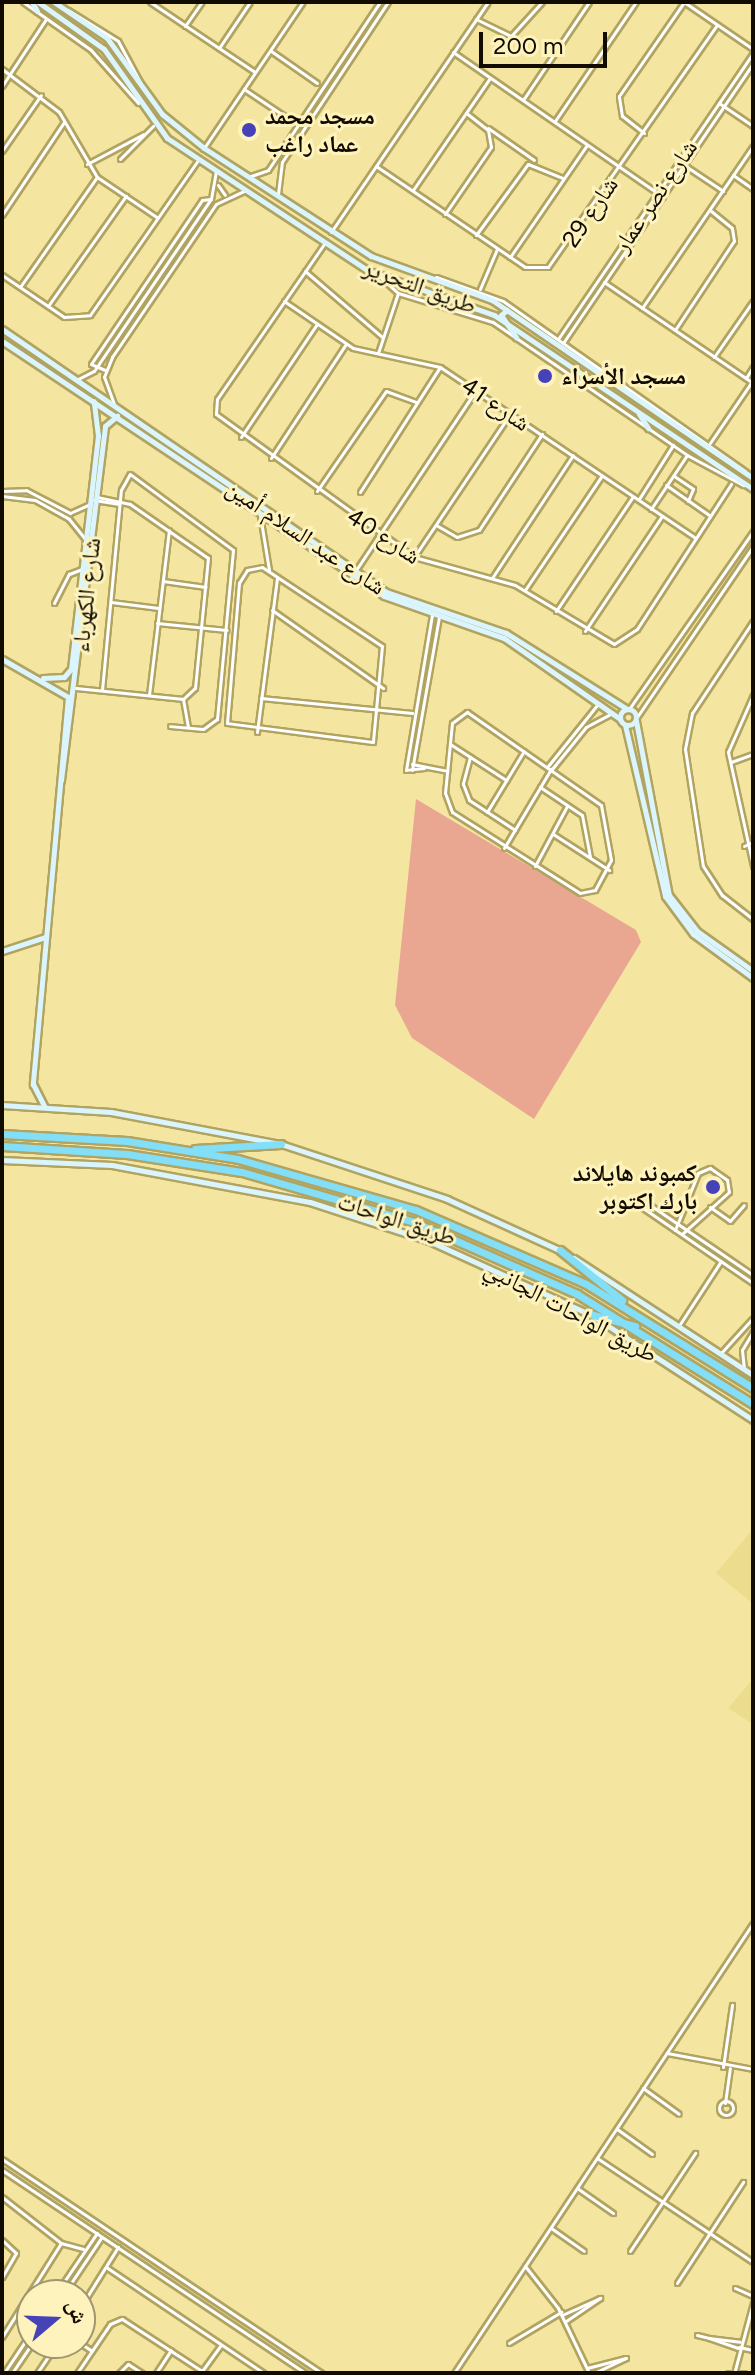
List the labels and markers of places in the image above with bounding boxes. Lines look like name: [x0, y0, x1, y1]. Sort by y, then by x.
place label: مسجد محمد عماد راغب: [265, 102, 375, 158]
marker: مسجد محمد عماد راغب: [240, 121, 258, 139]
place label: مسجد الأسراء: [561, 362, 686, 390]
marker: مسجد الأسراء: [536, 367, 554, 385]
place label: كمبوند هايلاند بارك اكتوبر: [573, 1159, 697, 1215]
marker: كمبوند هايلاند بارك اكتوبر: [704, 1178, 722, 1196]

